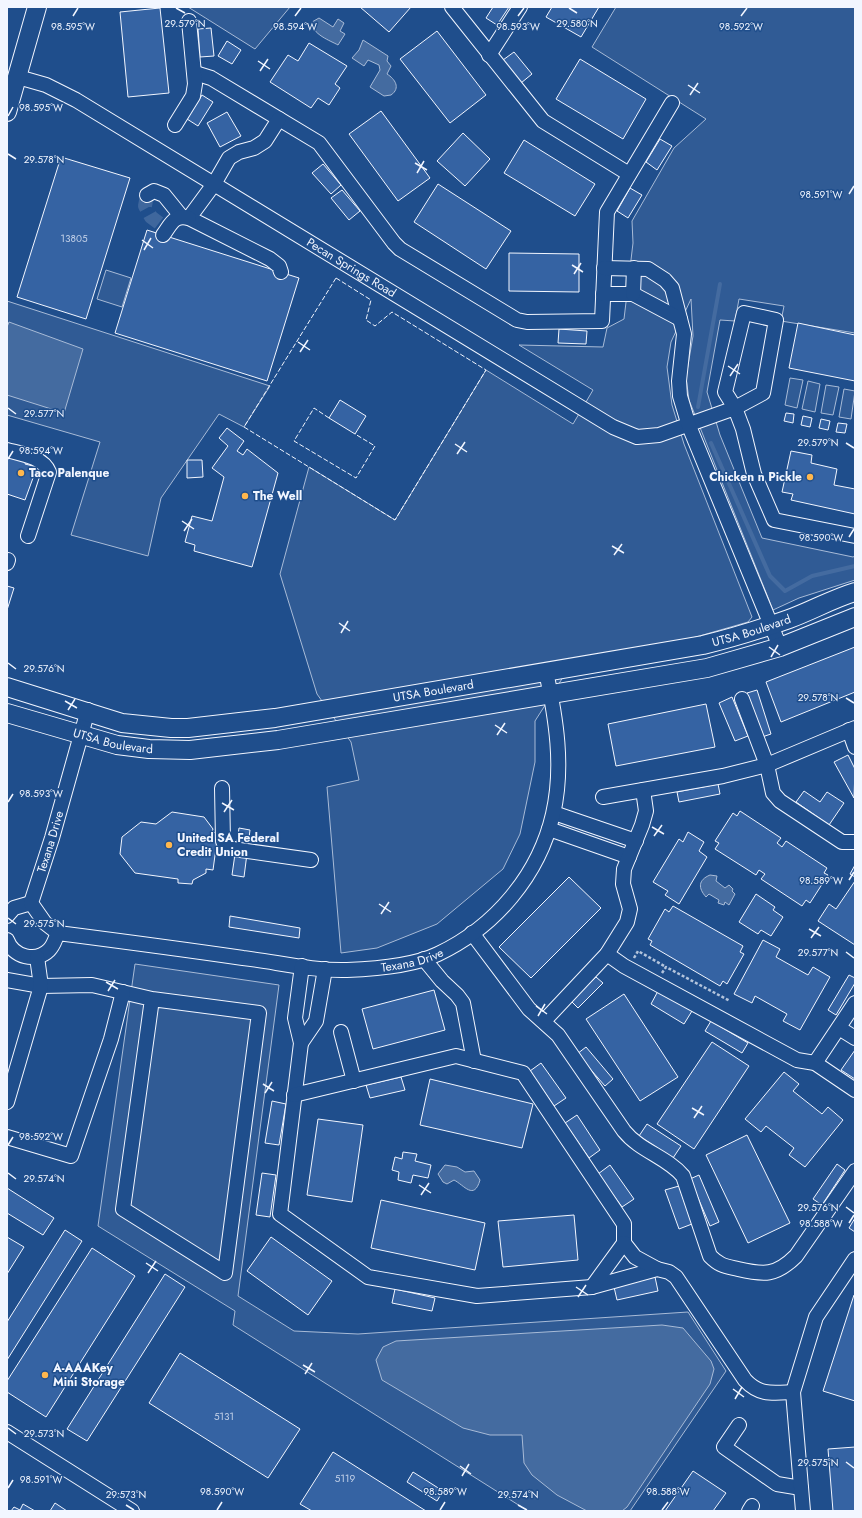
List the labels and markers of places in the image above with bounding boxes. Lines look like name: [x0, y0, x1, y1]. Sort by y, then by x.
place label: Taco Palenque: [29, 464, 110, 482]
marker: Taco Palenque: [16, 468, 26, 478]
place label: Chicken n Pickle: [709, 468, 802, 486]
marker: Chicken n Pickle: [805, 472, 815, 482]
place label: The Well: [253, 487, 302, 505]
marker: The Well: [240, 491, 250, 501]
place label: United SA Federal Credit Union: [177, 829, 279, 861]
marker: United SA Federal Credit Union: [164, 840, 174, 850]
place label: A-AAAKey Mini Storage: [52, 1359, 125, 1391]
marker: A-AAAKey Mini Storage: [40, 1370, 50, 1380]

